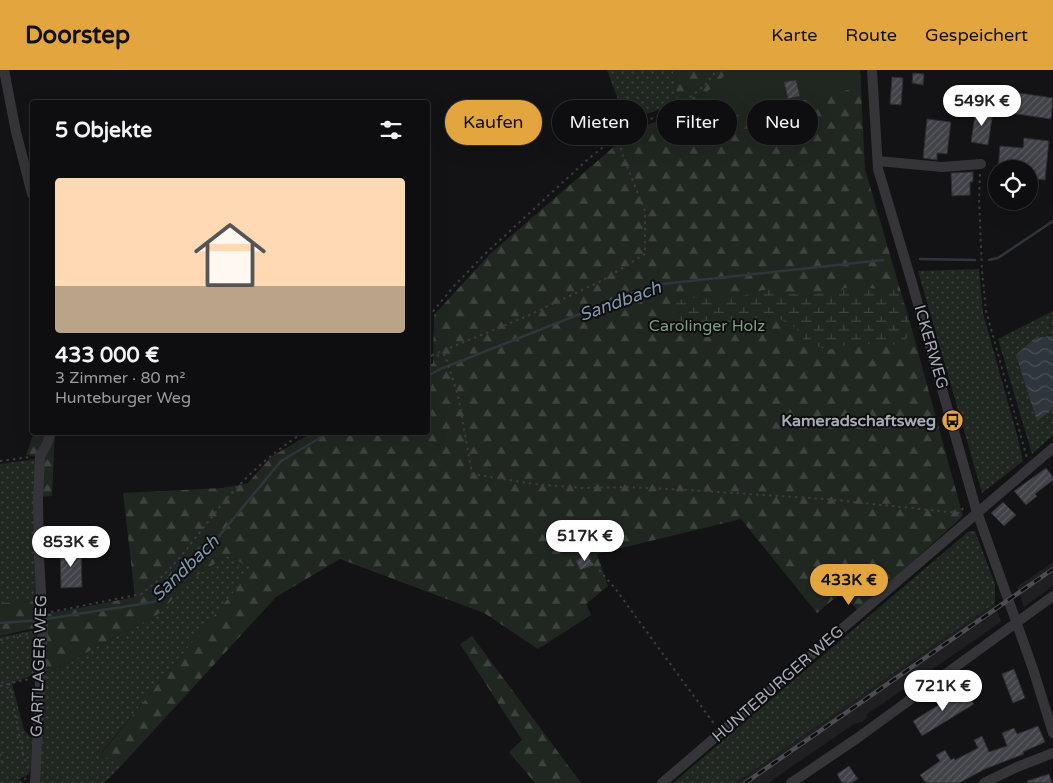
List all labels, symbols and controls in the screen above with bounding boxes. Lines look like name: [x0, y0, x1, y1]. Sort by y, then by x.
text: Doorstep: [25, 21, 130, 50]
text: Karte: [771, 24, 817, 46]
text: Route: [845, 24, 897, 46]
text: Gespeichert: [925, 24, 1028, 46]
pin: 549K €: [941, 85, 1023, 127]
text: 549K €: [954, 91, 1010, 111]
chip: Kaufen: [445, 100, 542, 145]
chip: Mieten: [552, 100, 647, 145]
chip: Filter: [657, 100, 737, 145]
chip: Neu: [747, 100, 818, 145]
icon: filters: [377, 116, 405, 144]
text: 5 Objekte: [55, 118, 152, 143]
map controls: [988, 160, 1038, 210]
button: locate: [988, 160, 1038, 210]
icon: home: [185, 210, 275, 300]
water label: Sandbach: [576, 276, 665, 326]
street label: ICKERWEG: [909, 303, 953, 391]
park label: Carolinger Holz: [649, 316, 765, 336]
text: 433 000 €: [55, 343, 159, 368]
text: 3 Zimmer · 80 m²: [55, 368, 185, 388]
text: Hunteburger Weg: [55, 388, 191, 408]
bus stop icon: Kameradschaftsweg: [940, 409, 964, 433]
place label: Kameradschaftsweg: [781, 411, 936, 431]
pin: 517K €: [544, 520, 626, 562]
pin: 853K €: [30, 526, 112, 568]
text: 517K €: [557, 526, 613, 546]
water label: Sandbach: [147, 530, 224, 606]
text: 853K €: [43, 532, 99, 552]
pin: 433K €: [808, 564, 890, 606]
text: 433K €: [821, 570, 877, 590]
street label: GARTLAGER WEG: [27, 595, 51, 737]
street label: HUNTEBURGER WEG: [708, 621, 848, 747]
pin: 721K €: [902, 670, 984, 712]
text: 721K €: [915, 676, 971, 696]

